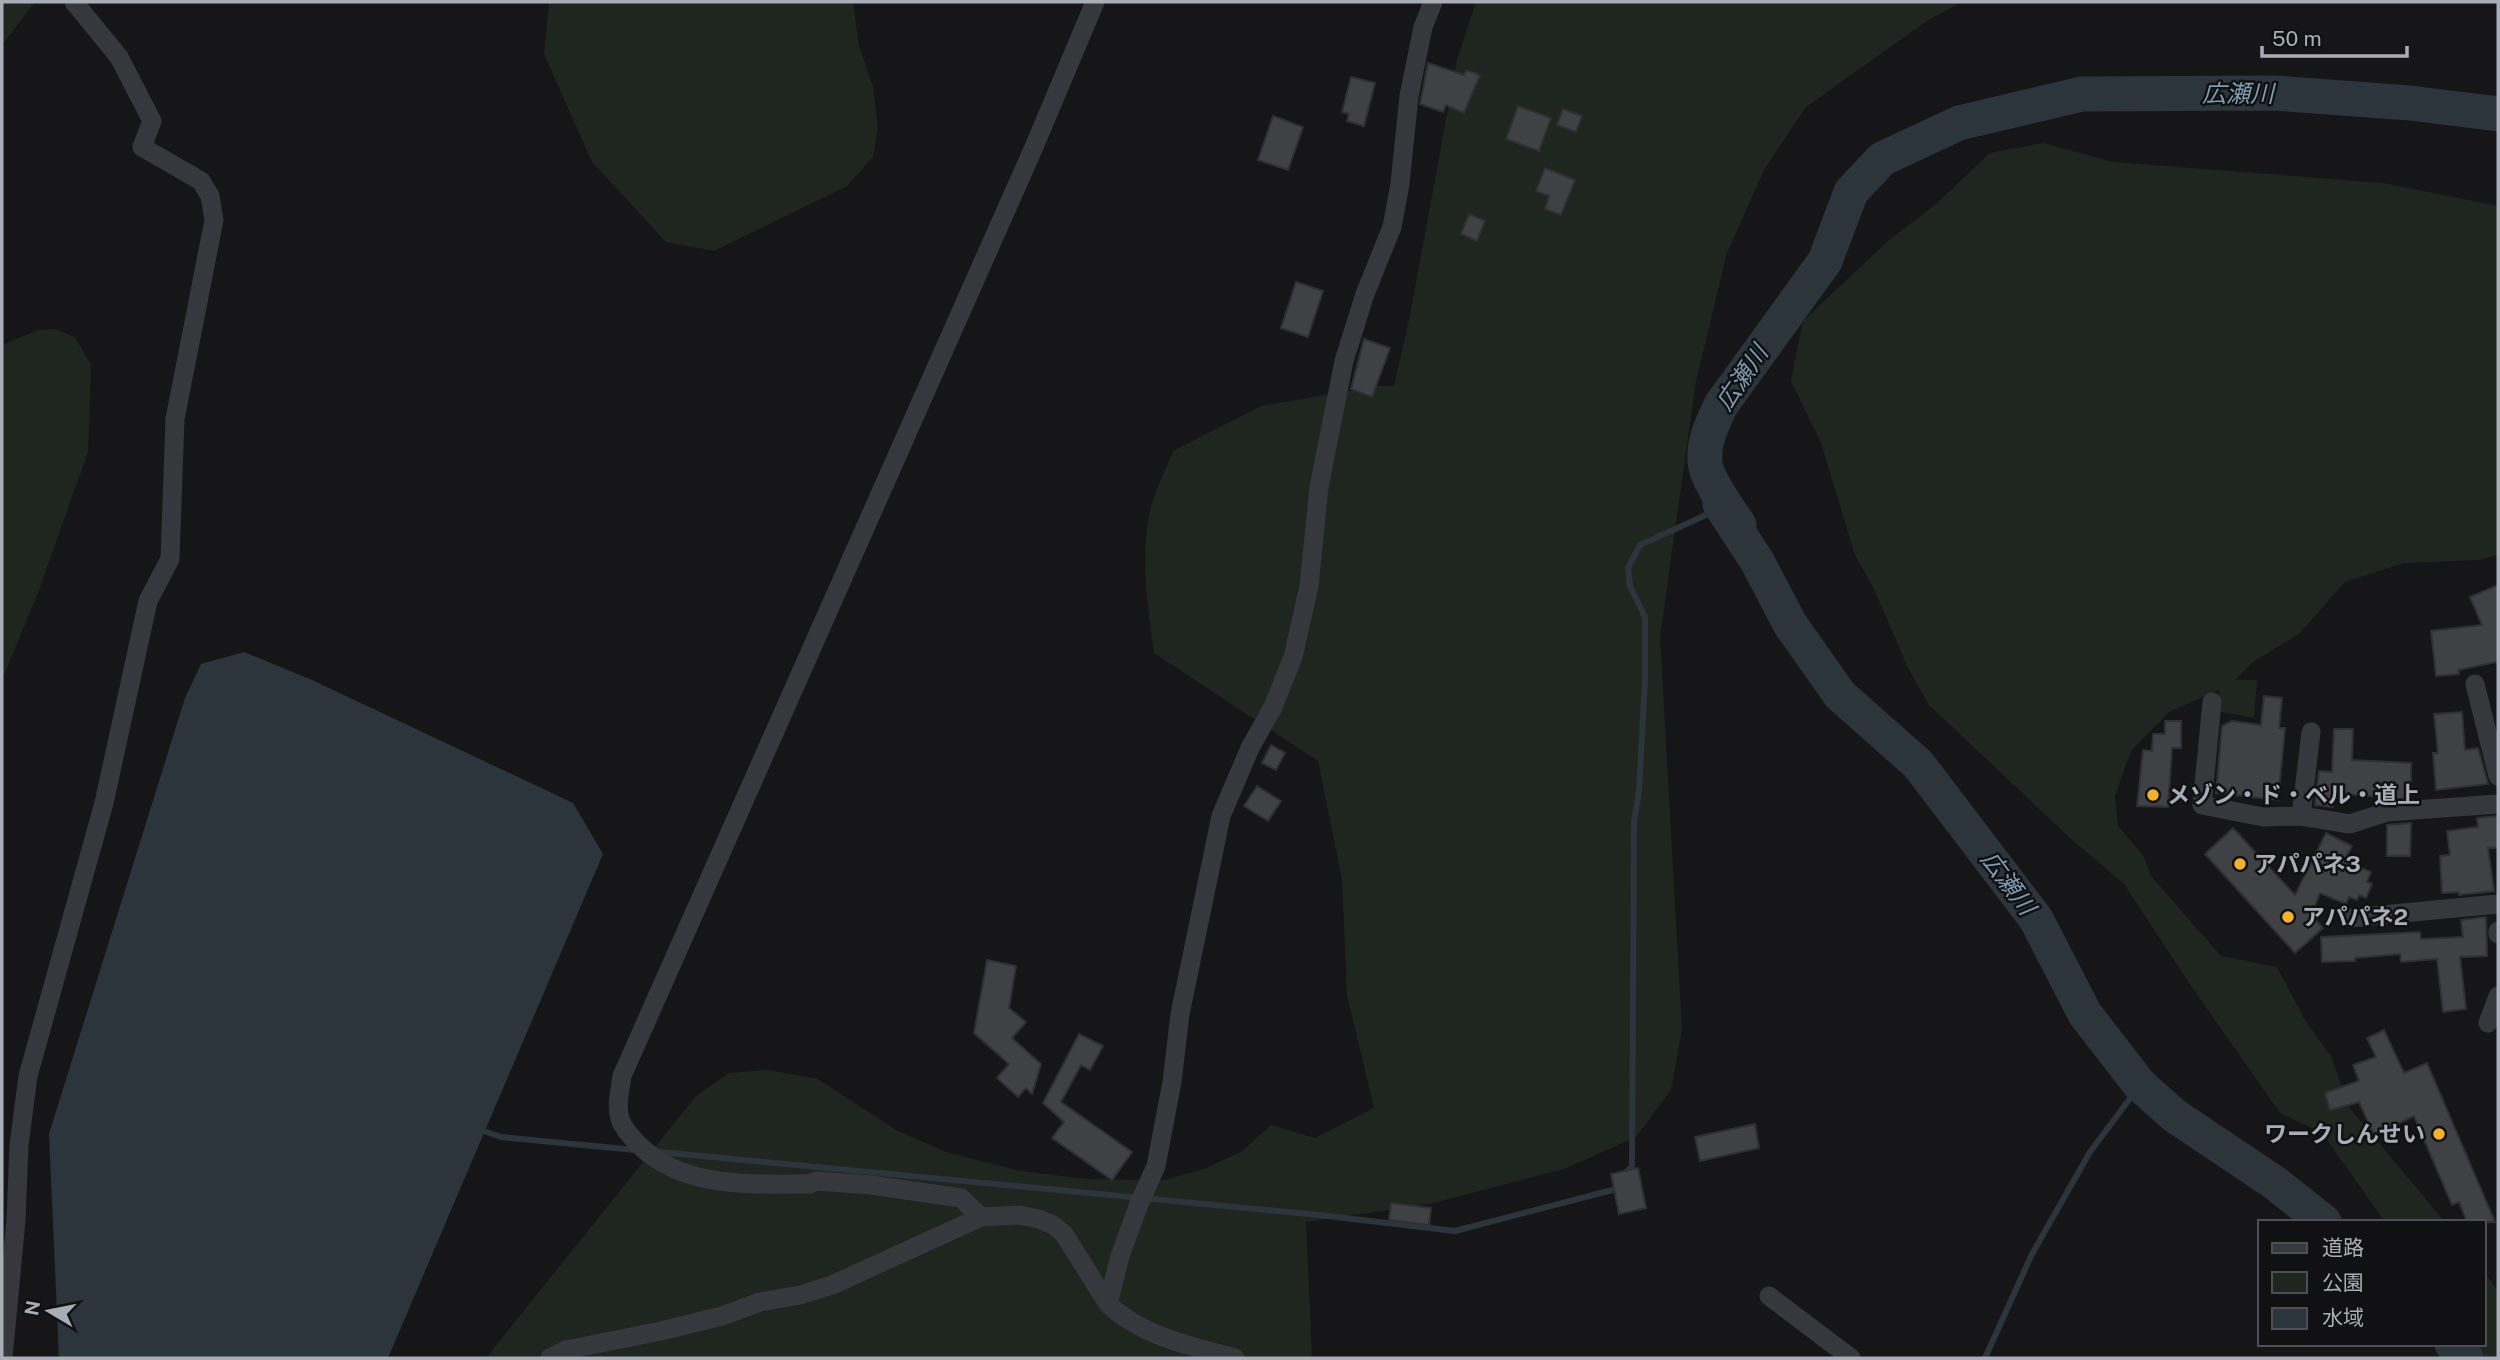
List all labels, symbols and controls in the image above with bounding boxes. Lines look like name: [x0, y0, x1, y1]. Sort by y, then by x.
scale bar: [2262, 14, 2407, 58]
text: 50 m: [2272, 26, 2322, 51]
water label: 広瀬川: [2202, 79, 2277, 107]
water label: 広瀬川: [1709, 337, 1775, 415]
place label: メゾン・ド・ベル・道上: [2167, 781, 2420, 808]
marker: メゾン・ド・ベル・道上: [2145, 787, 2161, 803]
water label: 広瀬川: [1976, 845, 2043, 922]
place label: アパパネ3: [2254, 850, 2361, 877]
marker: アパパネ3: [2232, 856, 2248, 872]
place label: アパパネ2: [2302, 903, 2408, 930]
marker: アパパネ2: [2280, 909, 2296, 925]
place label: ワークしんせい: [2264, 1120, 2425, 1147]
marker: ワークしんせい: [2431, 1126, 2447, 1142]
legend: [2258, 1220, 2486, 1346]
text: 道路: [2322, 1235, 2364, 1260]
text: 公園: [2322, 1270, 2364, 1295]
north arrow: [14, 1276, 84, 1346]
text: N: [20, 1299, 44, 1317]
text: 水域: [2322, 1305, 2364, 1330]

